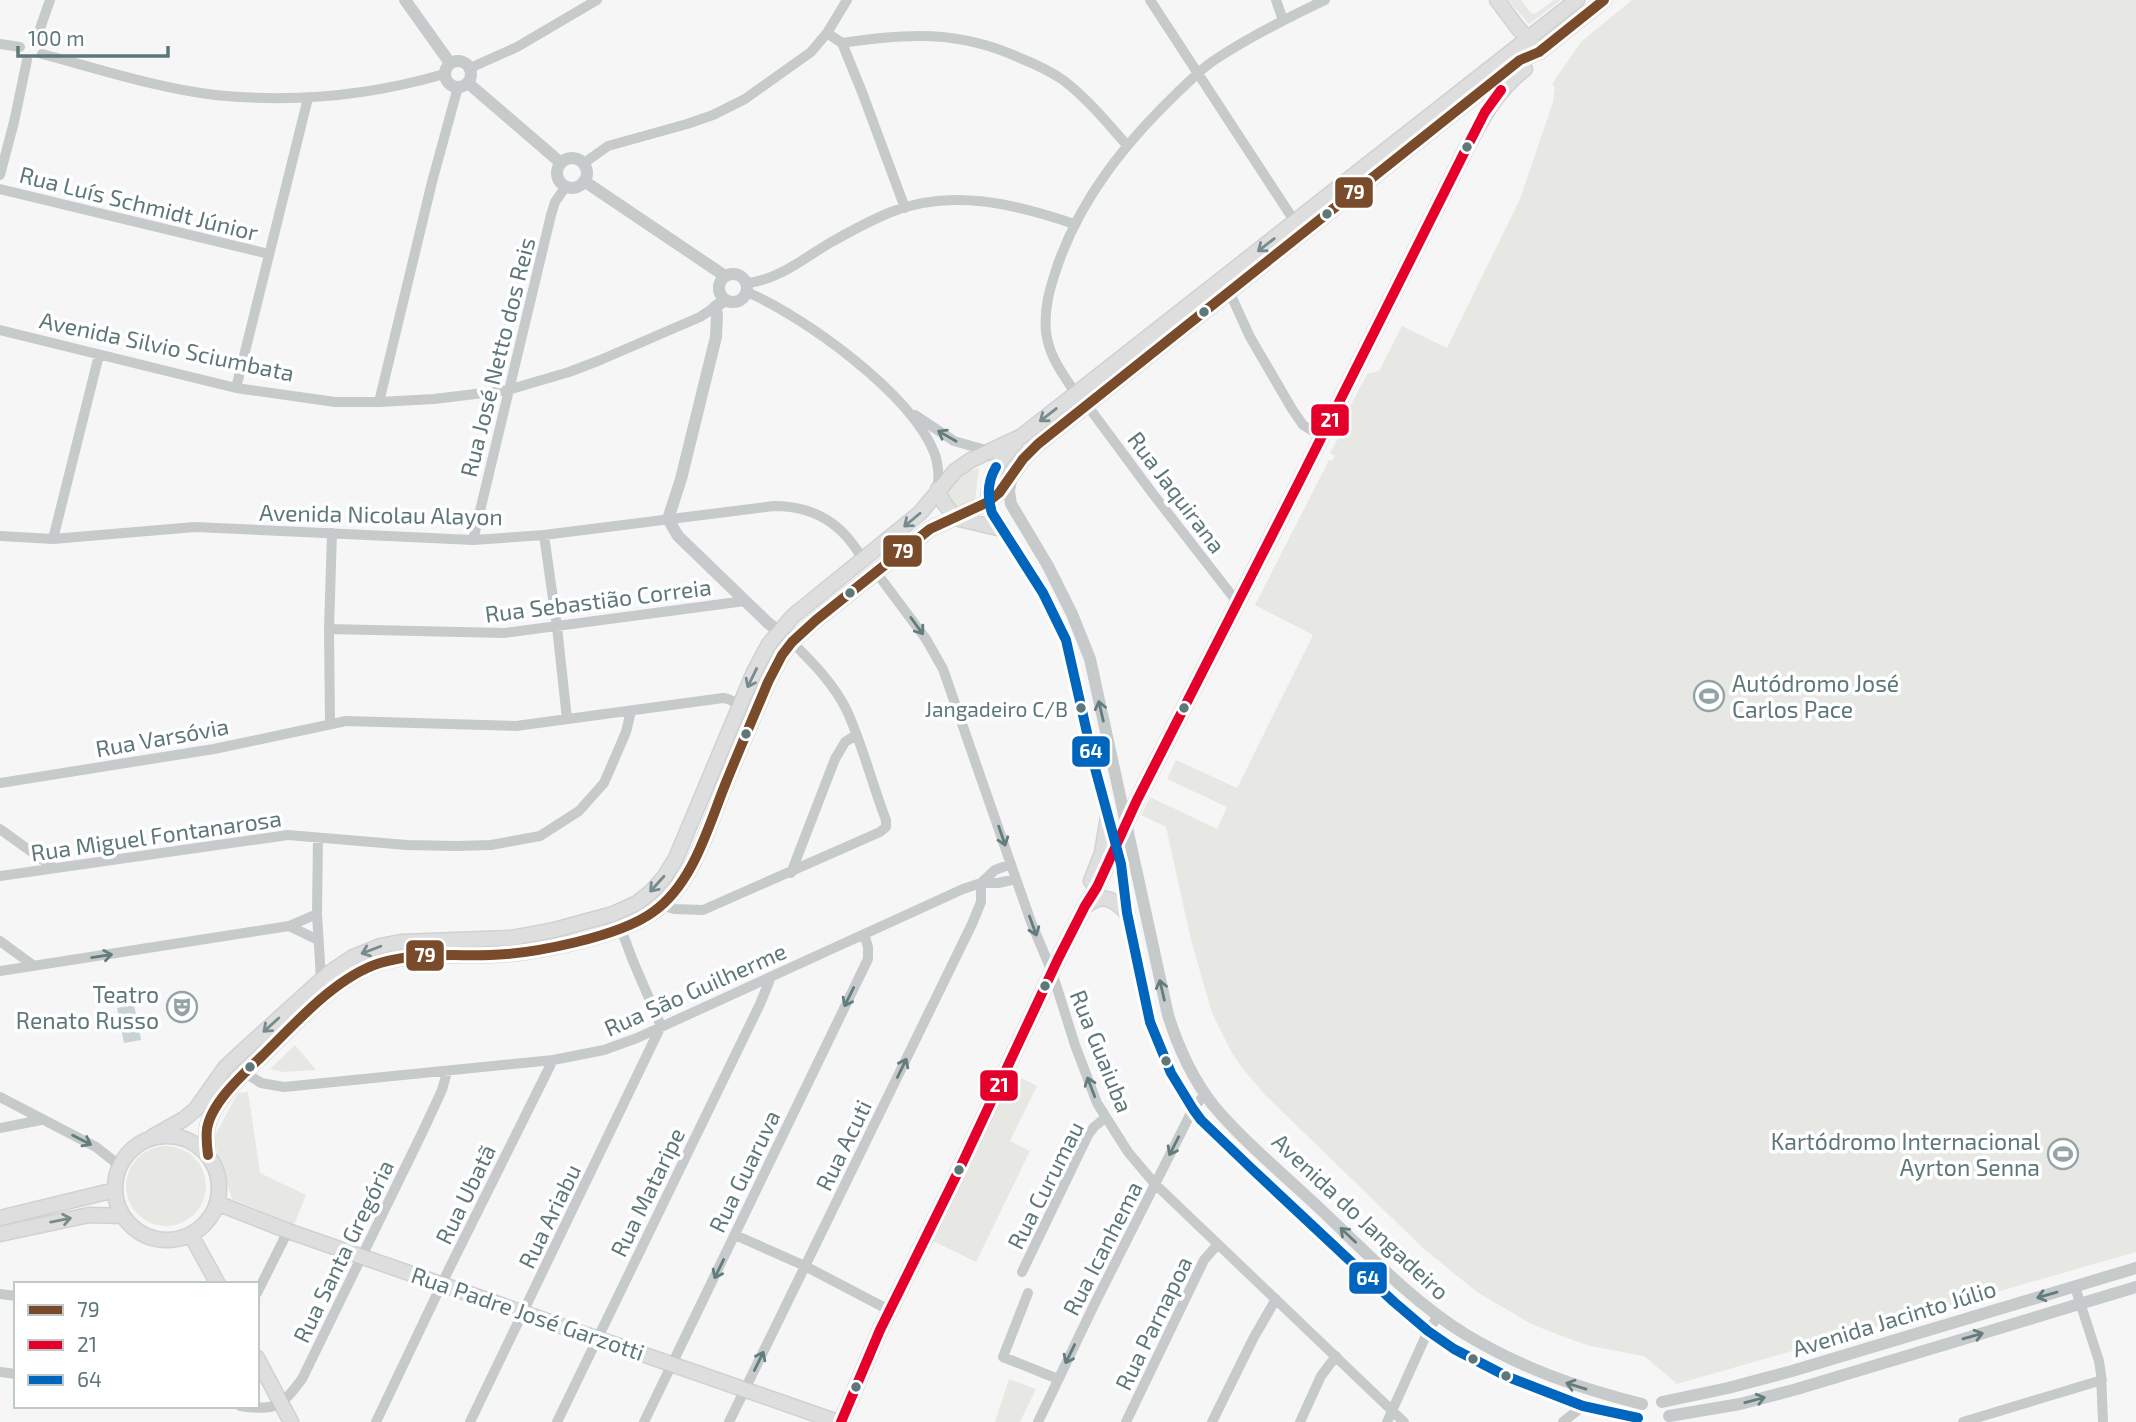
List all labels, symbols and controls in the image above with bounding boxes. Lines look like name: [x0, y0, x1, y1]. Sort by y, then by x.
scale bar: [18, 14, 168, 58]
text: 100 m: [28, 25, 85, 50]
unlabelled marker: [1460, 140, 1474, 154]
street label: Rua Luís Schmidt Júnior: [17, 160, 261, 246]
line badge: 79: [1334, 176, 1374, 209]
text: 79: [1343, 180, 1365, 203]
unlabelled marker: [1320, 207, 1334, 221]
street label: Rua José Netto dos Reis: [454, 234, 540, 480]
one-way arrow: [1257, 237, 1276, 252]
street label: Avenida Silvio Sciumbata: [37, 305, 297, 387]
unlabelled marker: [1197, 305, 1211, 319]
line badge: 21: [1310, 403, 1350, 437]
one-way arrow: [1040, 408, 1058, 423]
text: 21: [1320, 408, 1340, 431]
street label: Rua Jaquirana: [1122, 426, 1232, 558]
one-way arrow: [938, 429, 958, 443]
street label: Avenida Nicolau Alayon: [259, 498, 503, 530]
one-way arrow: [903, 512, 921, 528]
line badge: 79: [882, 534, 923, 568]
text: 79: [892, 539, 914, 562]
street label: Rua Sebastião Correia: [483, 572, 713, 628]
unlabelled marker: [843, 586, 857, 600]
one-way arrow: [910, 616, 924, 635]
one-way arrow: [744, 667, 758, 688]
place label: Autódromo José Carlos Pace: [1732, 669, 1899, 723]
sports icon: Autódromo José Carlos Pace: [1692, 679, 1726, 713]
place label: Jangadeiro C/B: [925, 696, 1068, 721]
marker: Jangadeiro C/B: [1074, 701, 1088, 715]
one-way arrow: [1094, 701, 1107, 723]
unlabelled marker: [1177, 701, 1191, 715]
street label: Rua Varsóvia: [93, 712, 231, 762]
unlabelled marker: [739, 727, 753, 741]
line badge: 64: [1071, 735, 1111, 768]
text: 64: [1079, 739, 1103, 762]
street label: Rua Miguel Fontanarosa: [29, 804, 283, 866]
one-way arrow: [997, 825, 1009, 847]
one-way arrow: [649, 875, 665, 893]
one-way arrow: [1028, 914, 1040, 936]
street label: Rua São Guilherme: [600, 936, 790, 1042]
line badge: 79: [405, 939, 445, 972]
text: 79: [414, 943, 436, 966]
one-way arrow: [360, 945, 382, 958]
one-way arrow: [90, 949, 113, 962]
unlabelled marker: [1038, 979, 1052, 993]
one-way arrow: [1155, 979, 1169, 1002]
place label: Teatro Renato Russo: [16, 980, 159, 1034]
one-way arrow: [842, 986, 856, 1007]
street label: Rua Guaiuba: [1065, 986, 1139, 1116]
theatre icon: Teatro Renato Russo: [165, 990, 199, 1024]
one-way arrow: [262, 1017, 280, 1033]
unlabelled marker: [1159, 1054, 1173, 1068]
one-way arrow: [896, 1058, 910, 1079]
unlabelled marker: [243, 1060, 257, 1074]
line badge: 21: [979, 1069, 1019, 1102]
text: 21: [989, 1073, 1009, 1096]
one-way arrow: [1084, 1076, 1096, 1098]
street label: Rua Acuti: [809, 1095, 877, 1195]
street label: Rua Guaruva: [702, 1105, 786, 1237]
street label: Rua Curumau: [1001, 1116, 1089, 1254]
street label: Rua Mataripe: [604, 1123, 690, 1261]
street label: Avenida do Jangadeiro: [1267, 1127, 1455, 1305]
place label: Kartódromo Internacional Ayrton Senna: [1771, 1127, 2040, 1181]
one-way arrow: [71, 1134, 92, 1148]
one-way arrow: [1167, 1135, 1181, 1156]
sports icon: Kartódromo Internacional Ayrton Senna: [2046, 1137, 2080, 1171]
street label: Rua Ubatã: [429, 1140, 501, 1248]
street label: Rua Santa Gregória: [287, 1155, 399, 1347]
street label: Rua Ariabu: [512, 1159, 586, 1273]
unlabelled marker: [952, 1163, 966, 1177]
street label: Rua Icanhema: [1056, 1176, 1148, 1320]
one-way arrow: [49, 1213, 72, 1226]
one-way arrow: [1339, 1227, 1357, 1243]
street label: Rua Parnapoa: [1109, 1252, 1197, 1394]
one-way arrow: [711, 1258, 725, 1279]
street label: Rua Padre José Garzotti: [408, 1260, 648, 1366]
line badge: 64: [1348, 1261, 1388, 1295]
text: 64: [1356, 1266, 1380, 1289]
street label: Avenida Jacinto Júlio: [1789, 1274, 1999, 1362]
legend: [14, 1282, 259, 1408]
one-way arrow: [2036, 1289, 2058, 1302]
text: 79: [77, 1296, 100, 1321]
one-way arrow: [1962, 1328, 1984, 1341]
text: 21: [77, 1331, 97, 1356]
one-way arrow: [1063, 1343, 1076, 1364]
one-way arrow: [753, 1351, 767, 1372]
unlabelled marker: [1466, 1352, 1480, 1366]
text: 64: [77, 1366, 102, 1391]
unlabelled marker: [1499, 1369, 1513, 1383]
one-way arrow: [1566, 1378, 1588, 1391]
unlabelled marker: [849, 1380, 863, 1394]
one-way arrow: [1744, 1392, 1766, 1405]

